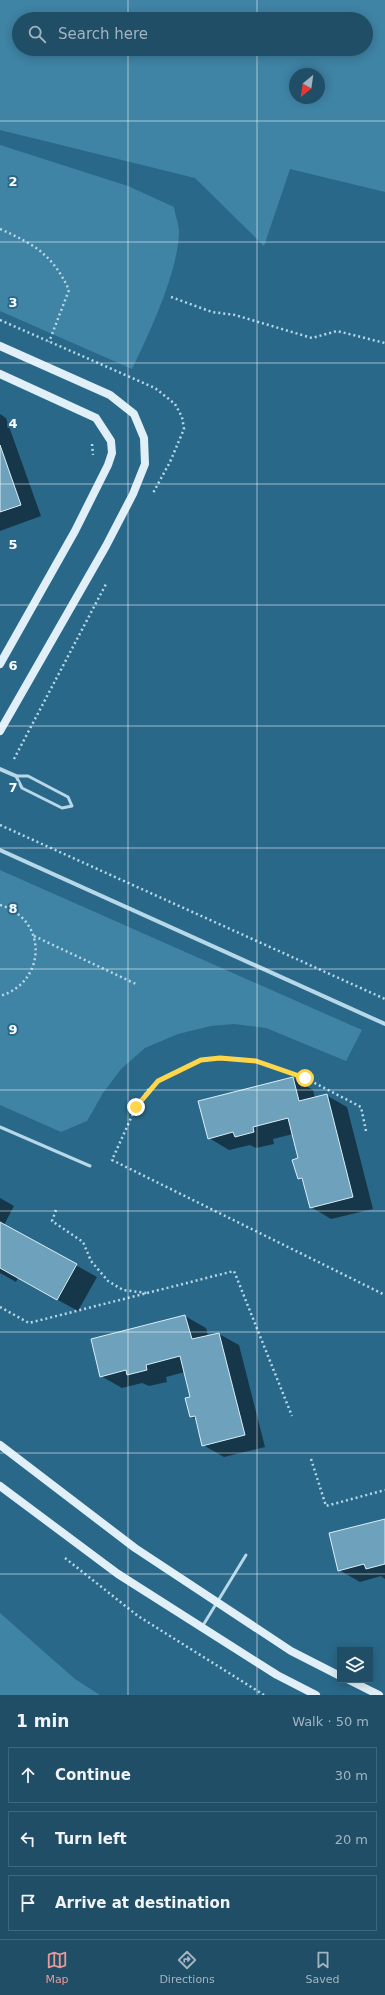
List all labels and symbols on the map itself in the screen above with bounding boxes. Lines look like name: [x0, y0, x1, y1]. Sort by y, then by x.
north arrow: [289, 68, 325, 104]
text: 2: [8, 174, 18, 189]
text: 3: [8, 295, 18, 310]
text: 4: [8, 416, 18, 431]
text: 5: [8, 537, 18, 552]
text: 6: [8, 658, 18, 673]
text: 7: [8, 780, 18, 795]
text: 8: [8, 901, 18, 916]
text: 9: [8, 1022, 18, 1037]
route start: [296, 1069, 314, 1087]
route end: [127, 1098, 145, 1116]

